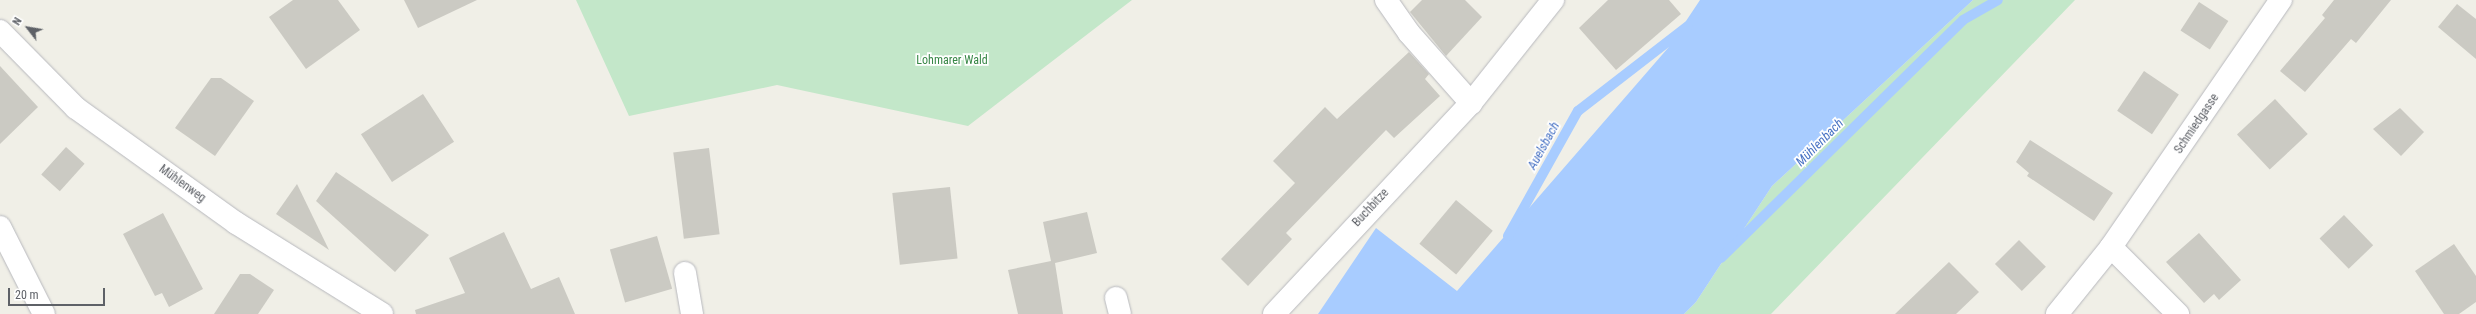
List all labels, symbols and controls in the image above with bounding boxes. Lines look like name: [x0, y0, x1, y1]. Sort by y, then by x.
north arrow: [8, 8, 48, 48]
text: N: [10, 15, 25, 28]
park label: Lohmarer Wald: [916, 54, 988, 68]
street label: Schmiedgasse: [2172, 91, 2222, 157]
water label: Mühlenbach: [1793, 116, 1847, 170]
water label: Auelsbach: [1525, 119, 1563, 173]
street label: Mühlenweg: [156, 162, 208, 206]
street label: Buchbitze: [1350, 186, 1392, 230]
scale bar: [10, 280, 107, 306]
text: 20 m: [15, 288, 39, 302]

